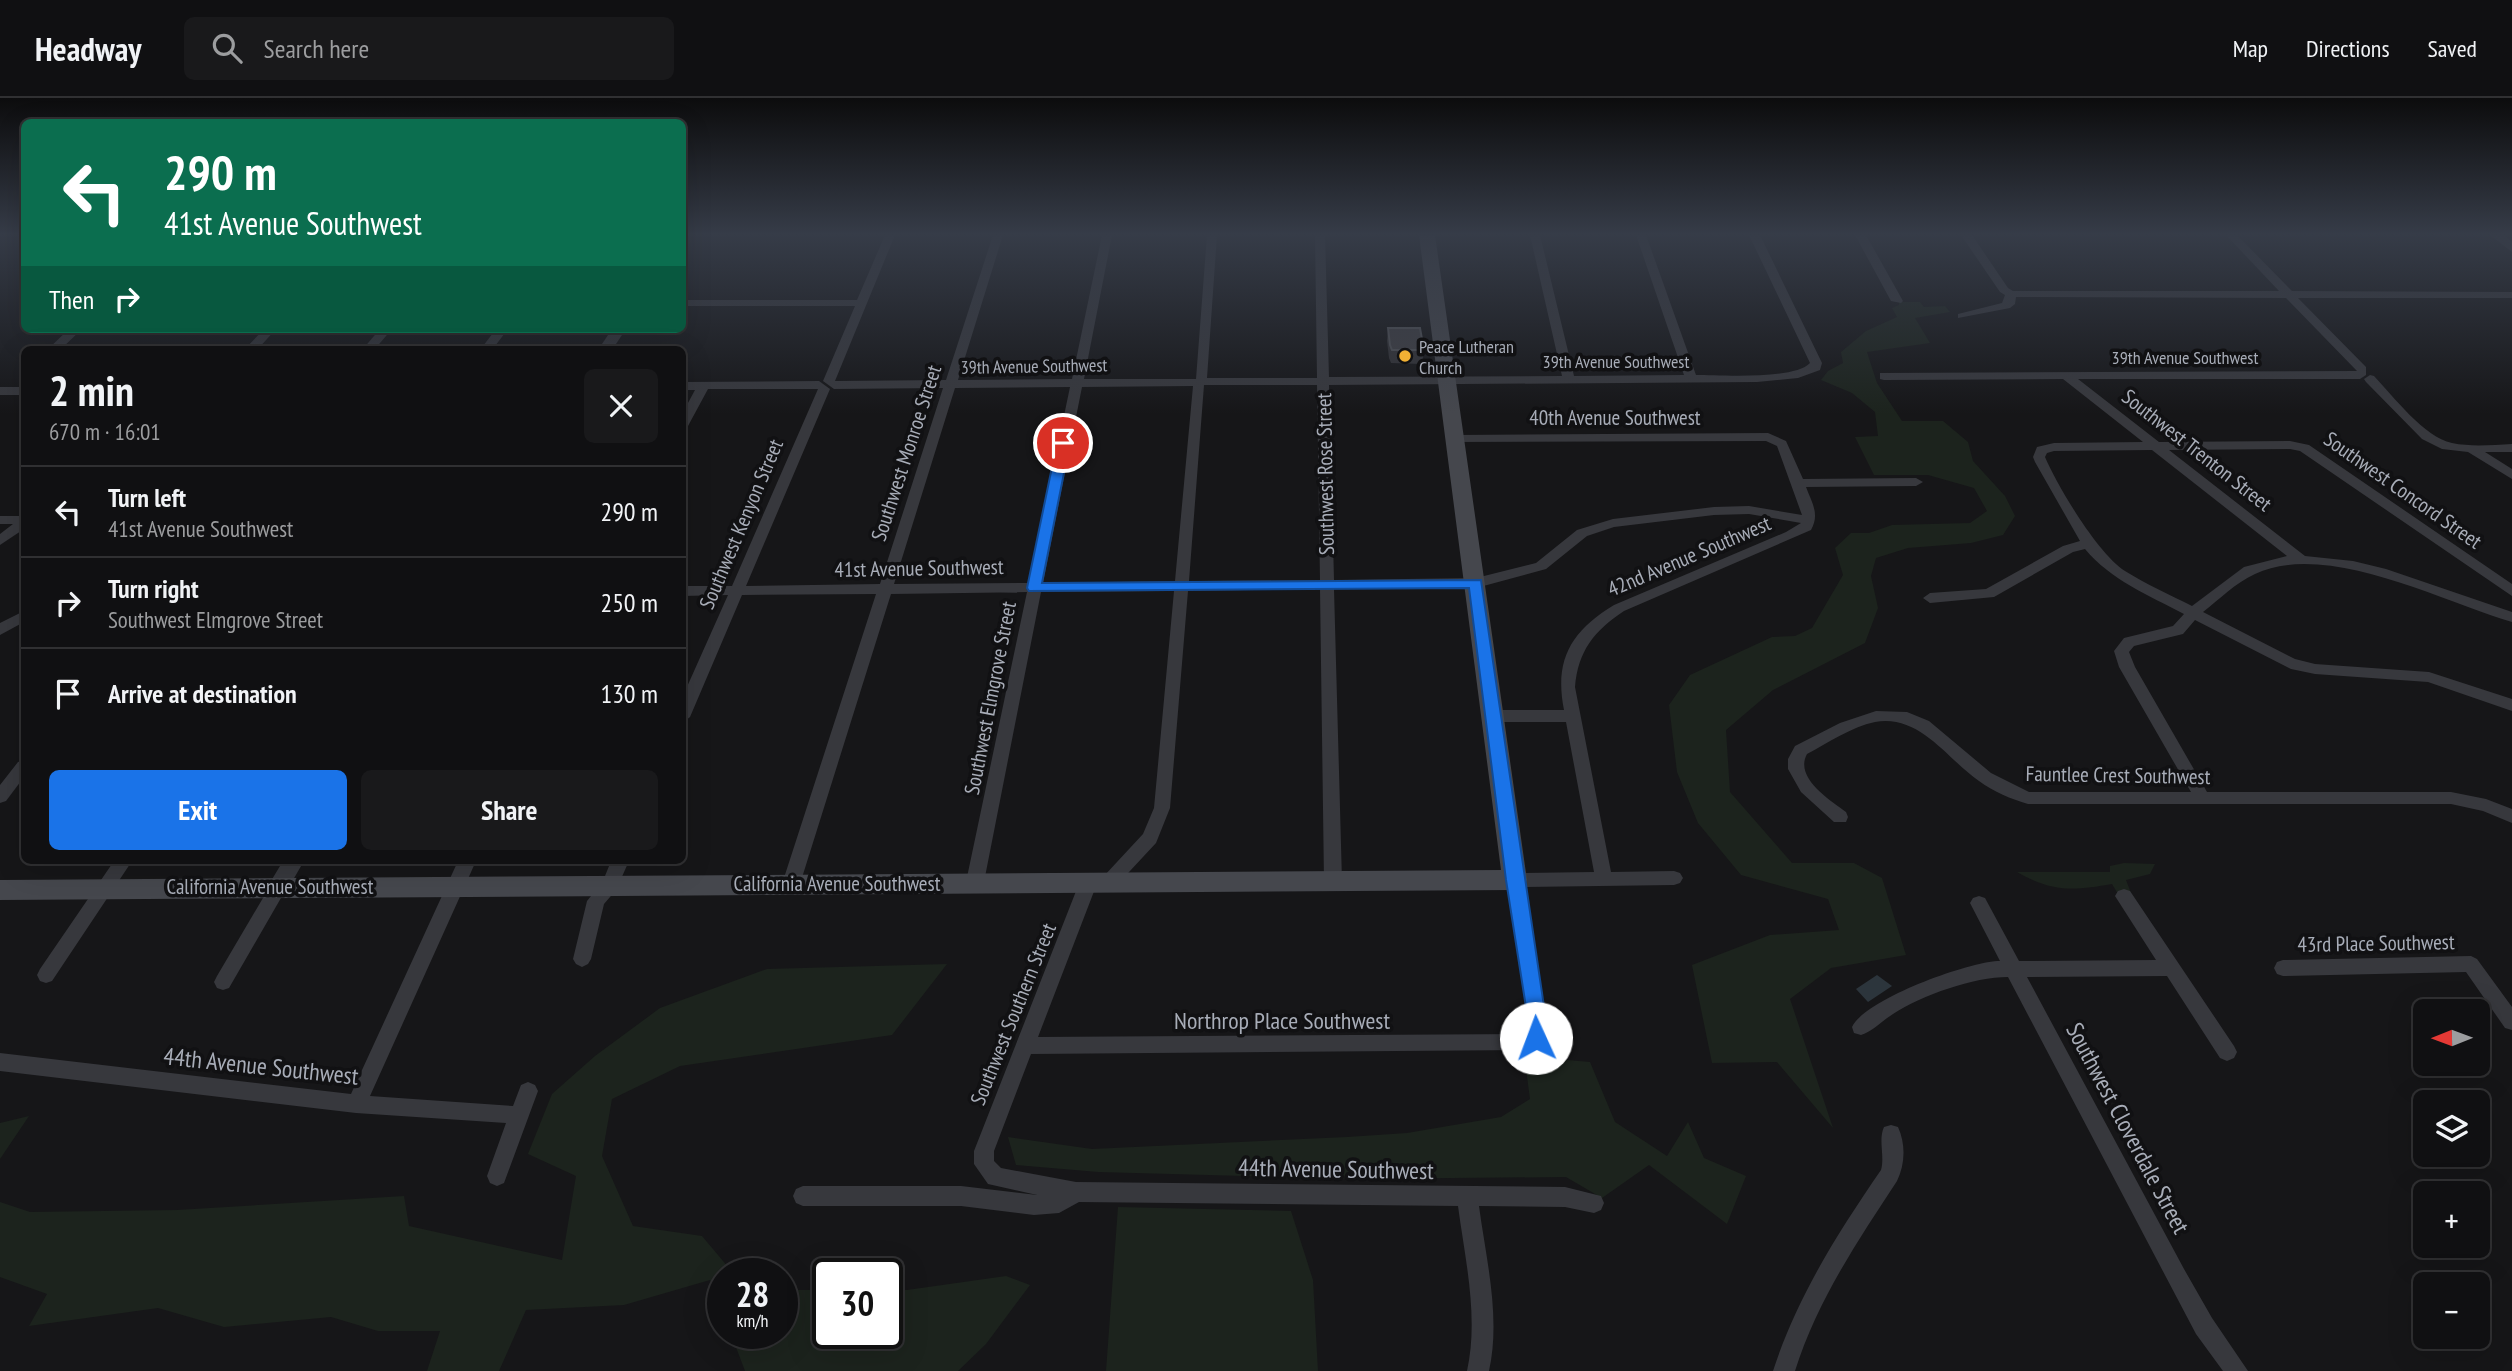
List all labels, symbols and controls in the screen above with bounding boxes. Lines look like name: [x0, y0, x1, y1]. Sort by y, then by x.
search box: [184, 17, 674, 80]
text: Headway: [35, 27, 142, 70]
icon: search: [208, 29, 246, 67]
text: Search here: [264, 32, 369, 65]
text: Map: [2233, 33, 2268, 64]
text: Directions: [2306, 33, 2390, 64]
text: Saved: [2428, 33, 2477, 64]
text: 290 m: [164, 140, 277, 204]
icon: left: [49, 147, 140, 238]
text: 41st Avenue Southwest: [164, 202, 422, 244]
icon: right: [108, 280, 146, 318]
text: Then: [49, 283, 94, 316]
place label: Peace Lutheran Church: [1419, 335, 1514, 379]
street label: 39th Avenue Southwest: [2112, 346, 2258, 369]
marker: Peace Lutheran Church: [1397, 348, 1413, 364]
street label: 39th Avenue Southwest: [1543, 350, 1689, 373]
street label: 39th Avenue Southwest: [960, 353, 1108, 379]
street label: Southwest Monroe Street: [865, 361, 947, 544]
text: 2 min: [49, 363, 134, 418]
button: close: [584, 369, 658, 443]
street label: Southwest Trenton Street: [2117, 383, 2278, 517]
street label: Southwest Rose Street: [1310, 392, 1340, 555]
street label: 40th Avenue Southwest: [1529, 404, 1701, 431]
pin: [1033, 413, 1093, 473]
text: 670 m · 16:01: [49, 417, 161, 446]
icon: arrive: [1044, 424, 1082, 462]
street label: Southwest Concord Street: [2319, 425, 2487, 555]
street label: Southwest Kenyon Street: [693, 435, 789, 613]
text: Turn left: [108, 481, 186, 514]
icon: left: [49, 493, 87, 531]
text: 290 m: [600, 495, 658, 528]
street label: 42nd Avenue Southwest: [1603, 509, 1775, 603]
text: 41st Avenue Southwest: [108, 514, 293, 543]
street label: 41st Avenue Southwest: [834, 553, 1004, 583]
text: Turn right: [108, 572, 199, 605]
icon: right: [49, 584, 87, 622]
text: 250 m: [600, 586, 658, 619]
street label: Southwest Elmgrove Street: [958, 599, 1022, 797]
text: Southwest Elmgrove Street: [108, 605, 323, 634]
icon: arrive: [49, 675, 87, 713]
text: Arrive at destination: [108, 677, 297, 710]
text: 130 m: [600, 677, 658, 710]
street label: Fauntlee Crest Southwest: [2025, 760, 2211, 790]
button: Exit: [49, 770, 347, 850]
button: Share: [361, 770, 658, 850]
street label: California Avenue Southwest: [734, 870, 941, 897]
street label: California Avenue Southwest: [167, 873, 374, 900]
street label: Southwest Southern Street: [964, 919, 1062, 1109]
street label: 43rd Place Southwest: [2297, 928, 2455, 958]
north arrow: [2413, 999, 2490, 1076]
map controls: [2413, 999, 2490, 1349]
position arrow: [1499, 1001, 1573, 1075]
street label: Northrop Place Southwest: [1174, 1005, 1390, 1036]
street label: Southwest Cloverdale Street: [2059, 1017, 2197, 1239]
street label: 44th Avenue Southwest: [162, 1040, 360, 1092]
button: layers: [2413, 1090, 2490, 1167]
street label: 44th Avenue Southwest: [1238, 1152, 1435, 1186]
button: +: [2413, 1181, 2490, 1258]
speed limit sign: 30: [812, 1258, 903, 1349]
text: 28: [736, 1271, 769, 1317]
button: −: [2413, 1272, 2490, 1349]
text: km/h: [737, 1309, 768, 1332]

